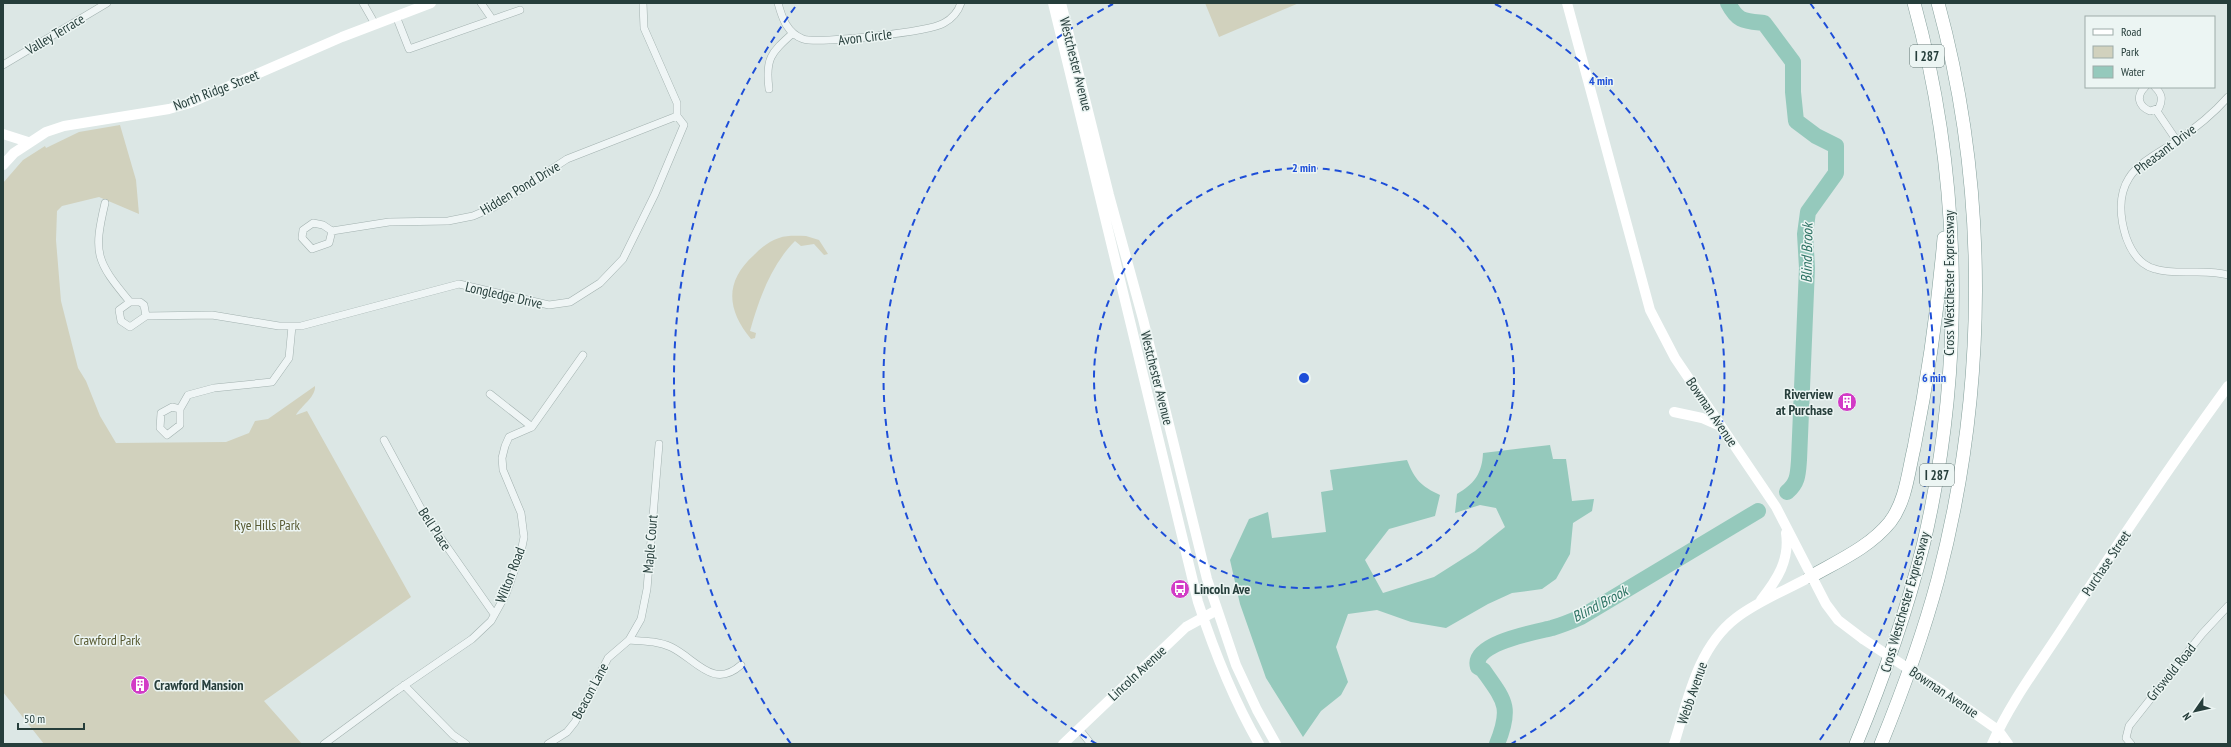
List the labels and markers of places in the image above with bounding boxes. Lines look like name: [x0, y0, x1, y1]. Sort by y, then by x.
centre of rings: [1297, 371, 1311, 385]
place label: Riverview at Purchase: [1776, 385, 1834, 419]
building icon: Riverview at Purchase: [1836, 391, 1858, 413]
bus stop icon: Lincoln Ave: [1169, 578, 1191, 600]
place label: Lincoln Ave: [1194, 580, 1250, 598]
building icon: Crawford Mansion: [129, 674, 151, 696]
place label: Crawford Mansion: [154, 676, 244, 694]

